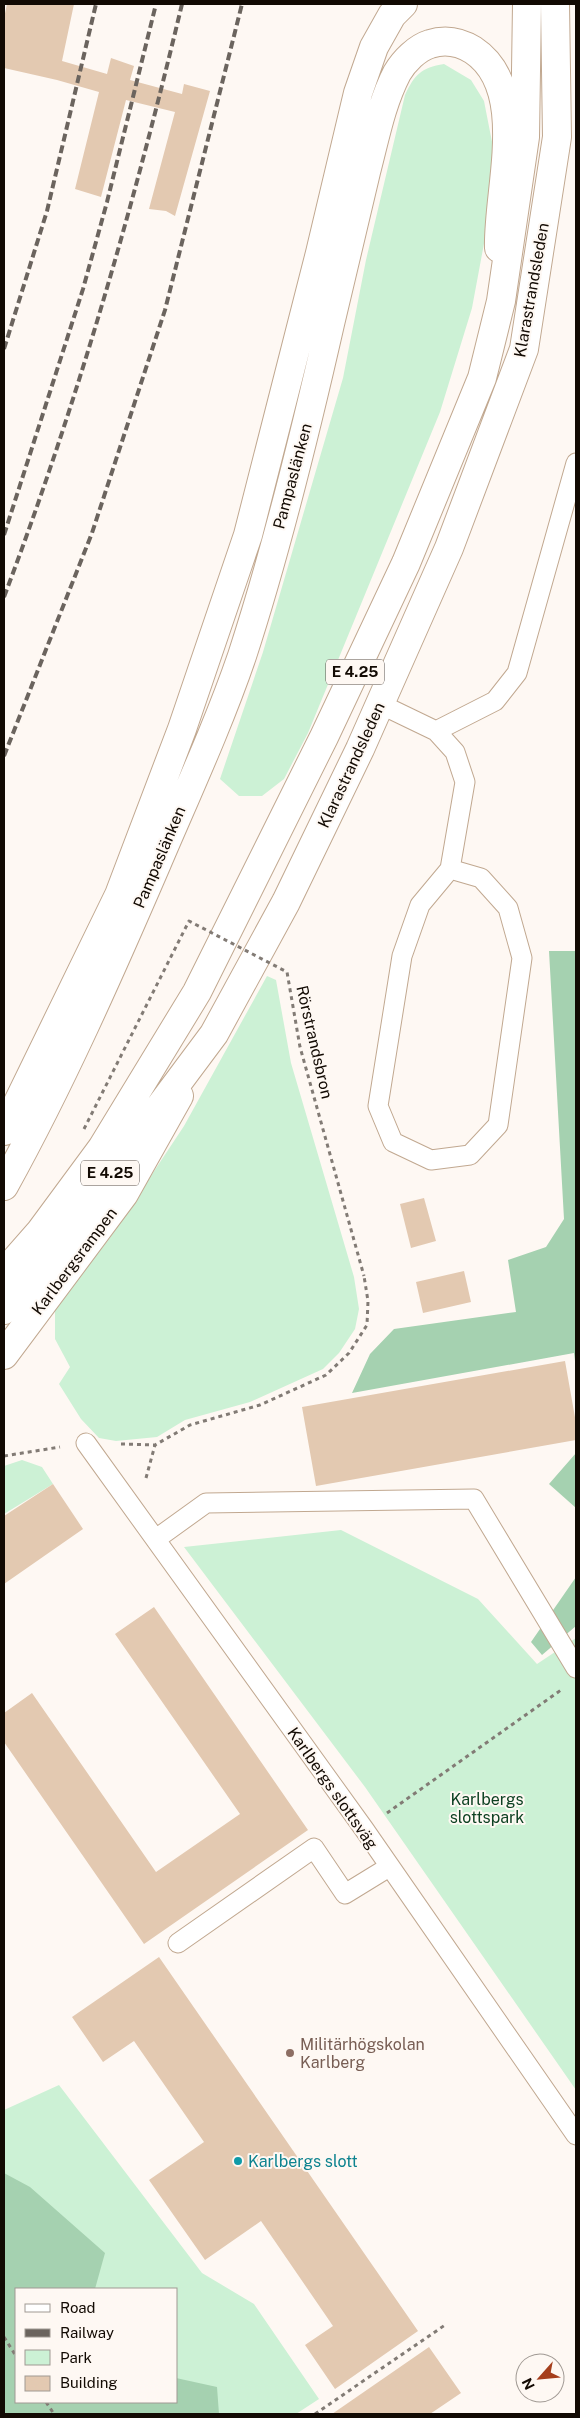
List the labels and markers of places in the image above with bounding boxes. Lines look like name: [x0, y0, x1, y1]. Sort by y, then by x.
place label: Militärhögskolan Karlberg: [300, 2035, 425, 2072]
marker: Militärhögskolan Karlberg: [284, 2047, 296, 2059]
place label: Karlbergs slott: [248, 2152, 358, 2171]
marker: Karlbergs slott: [232, 2155, 244, 2167]

